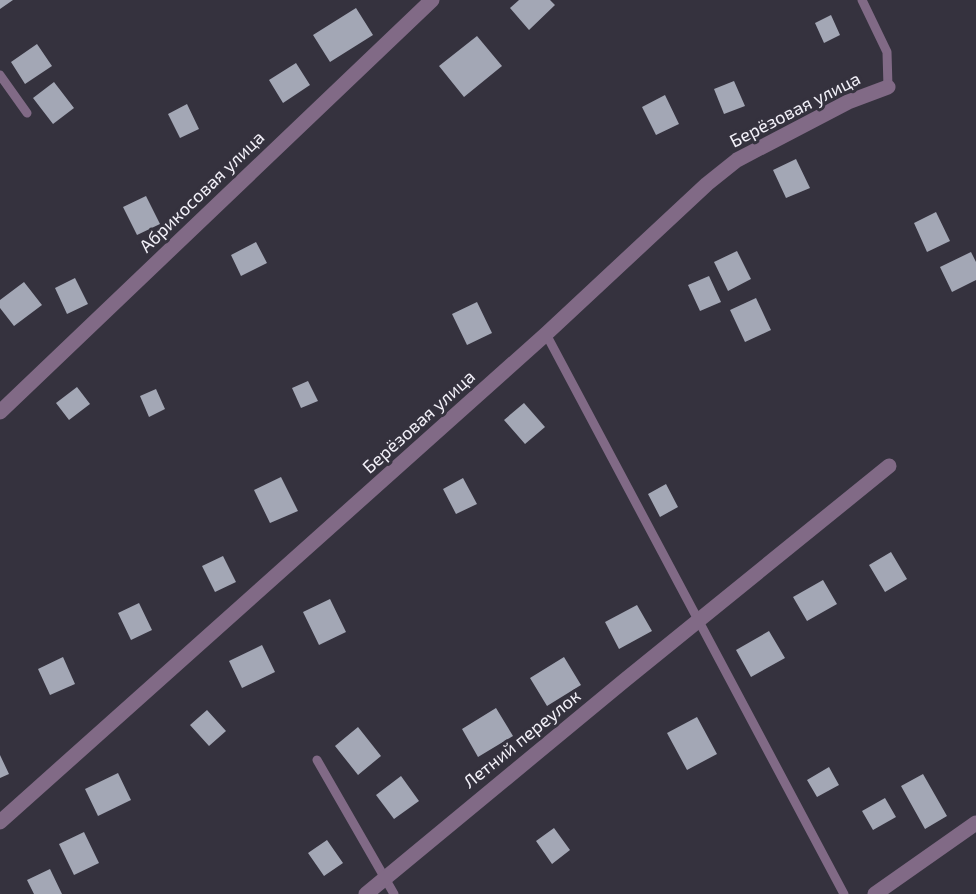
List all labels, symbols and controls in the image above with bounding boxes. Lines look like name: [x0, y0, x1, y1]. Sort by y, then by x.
street label: Берёзовая улица: [725, 67, 864, 152]
street label: Абрикосовая улица: [134, 126, 268, 257]
street label: Берёзовая улица: [358, 365, 479, 478]
street label: Летний переулок: [458, 684, 585, 792]

